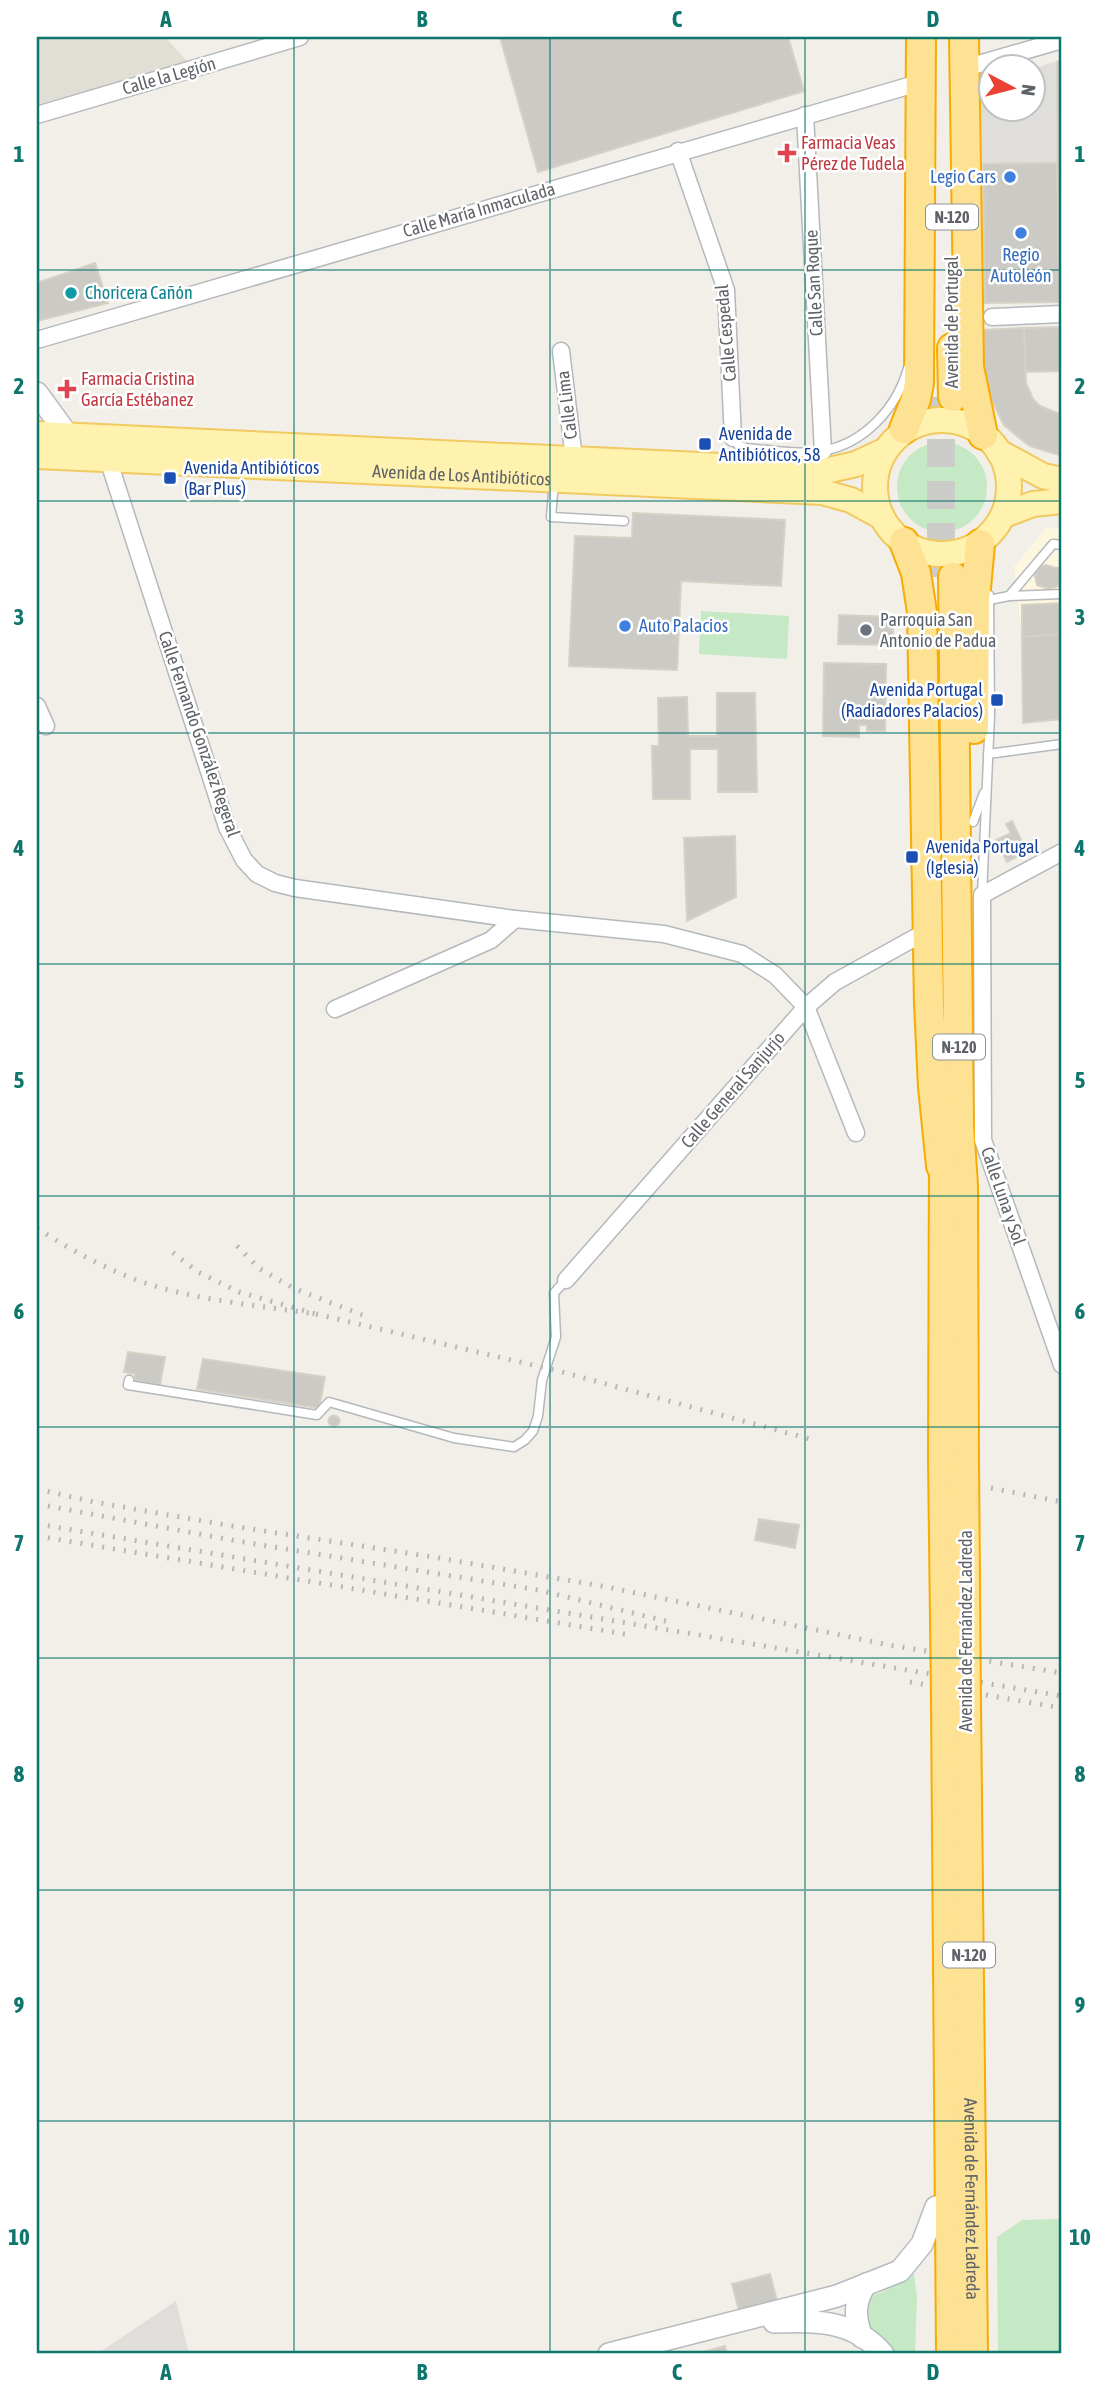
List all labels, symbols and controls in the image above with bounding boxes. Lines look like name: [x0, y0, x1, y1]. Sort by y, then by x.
text: A: [159, 6, 172, 32]
text: B: [417, 6, 428, 32]
text: C: [672, 6, 683, 32]
text: D: [927, 6, 940, 32]
street label: Calle la Legión: [120, 52, 218, 99]
north arrow: [976, 52, 1046, 122]
text: N: [1017, 83, 1040, 97]
place label: Farmacia Veas Pérez de Tudela: [801, 132, 905, 174]
text: 1: [14, 141, 25, 167]
text: 1: [1075, 141, 1086, 167]
marker: Farmacia Veas Pérez de Tudela: [779, 145, 795, 161]
place label: Legio Cars: [930, 166, 996, 187]
marker: Legio Cars: [1002, 169, 1018, 185]
street label: Calle María Inmaculada: [400, 178, 557, 241]
road number: N-120: [926, 204, 978, 230]
marker: Regio Autoleón: [1013, 225, 1029, 241]
street label: Calle San Roque: [800, 229, 827, 337]
place label: Regio Autoleón: [991, 244, 1051, 286]
street label: Avenida de Portugal: [941, 256, 962, 388]
place label: Choricera Cañón: [85, 282, 193, 303]
street label: Calle Cespedal: [711, 283, 740, 382]
marker: Choricera Cañón: [63, 285, 79, 301]
place label: Farmacia Cristina García Estébanez: [81, 368, 195, 410]
street label: Calle Lima: [552, 370, 581, 441]
text: 2: [14, 373, 24, 399]
text: 2: [1075, 373, 1085, 399]
marker: Farmacia Cristina García Estébanez: [59, 381, 75, 397]
place label: Avenida de Antibióticos, 58: [719, 423, 820, 465]
marker: Avenida de Antibióticos, 58: [697, 436, 713, 452]
place label: Avenida Antibióticos (Bar Plus): [184, 457, 319, 499]
street label: Avenida de Los Antibióticos: [372, 460, 551, 490]
marker: Avenida Antibióticos (Bar Plus): [162, 470, 178, 486]
text: 3: [14, 604, 24, 630]
text: 3: [1075, 604, 1085, 630]
place label: Parroquia San Antonio de Padua: [880, 609, 996, 651]
place label: Auto Palacios: [639, 615, 728, 636]
marker: Auto Palacios: [617, 618, 633, 634]
marker: Parroquia San Antonio de Padua: [858, 622, 874, 638]
street label: Calle Fernando González Regeral: [154, 628, 245, 840]
place label: Avenida Portugal (Radiadores Palacios): [841, 679, 983, 721]
marker: Avenida Portugal (Radiadores Palacios): [989, 692, 1005, 708]
text: 4: [13, 835, 25, 861]
text: 4: [1074, 835, 1086, 861]
place label: Avenida Portugal (Iglesia): [926, 836, 1039, 878]
marker: Avenida Portugal (Iglesia): [904, 849, 920, 865]
street label: Calle General Sanjurjo: [676, 1027, 789, 1152]
road number: N-120: [933, 1035, 985, 1060]
text: 5: [14, 1067, 25, 1093]
text: 5: [1075, 1067, 1086, 1093]
street label: Calle Luna y Sol: [977, 1144, 1030, 1248]
text: 6: [14, 1298, 25, 1324]
text: 6: [1075, 1298, 1086, 1324]
text: 7: [14, 1530, 24, 1556]
street label: Avenida de Fernández Ladreda: [955, 1530, 976, 1732]
text: 7: [1075, 1530, 1085, 1556]
text: 8: [14, 1761, 25, 1787]
text: 8: [1075, 1761, 1086, 1787]
road number: N-120: [943, 1942, 995, 1968]
text: 9: [14, 1992, 25, 2018]
text: 9: [1075, 1992, 1086, 2018]
street label: Avenida de Fernández Ladreda: [960, 2098, 983, 2300]
text: 10: [8, 2224, 30, 2250]
text: 10: [1069, 2224, 1091, 2250]
text: A: [159, 2359, 172, 2385]
text: B: [417, 2359, 428, 2385]
text: C: [672, 2359, 683, 2385]
text: D: [927, 2359, 940, 2385]

